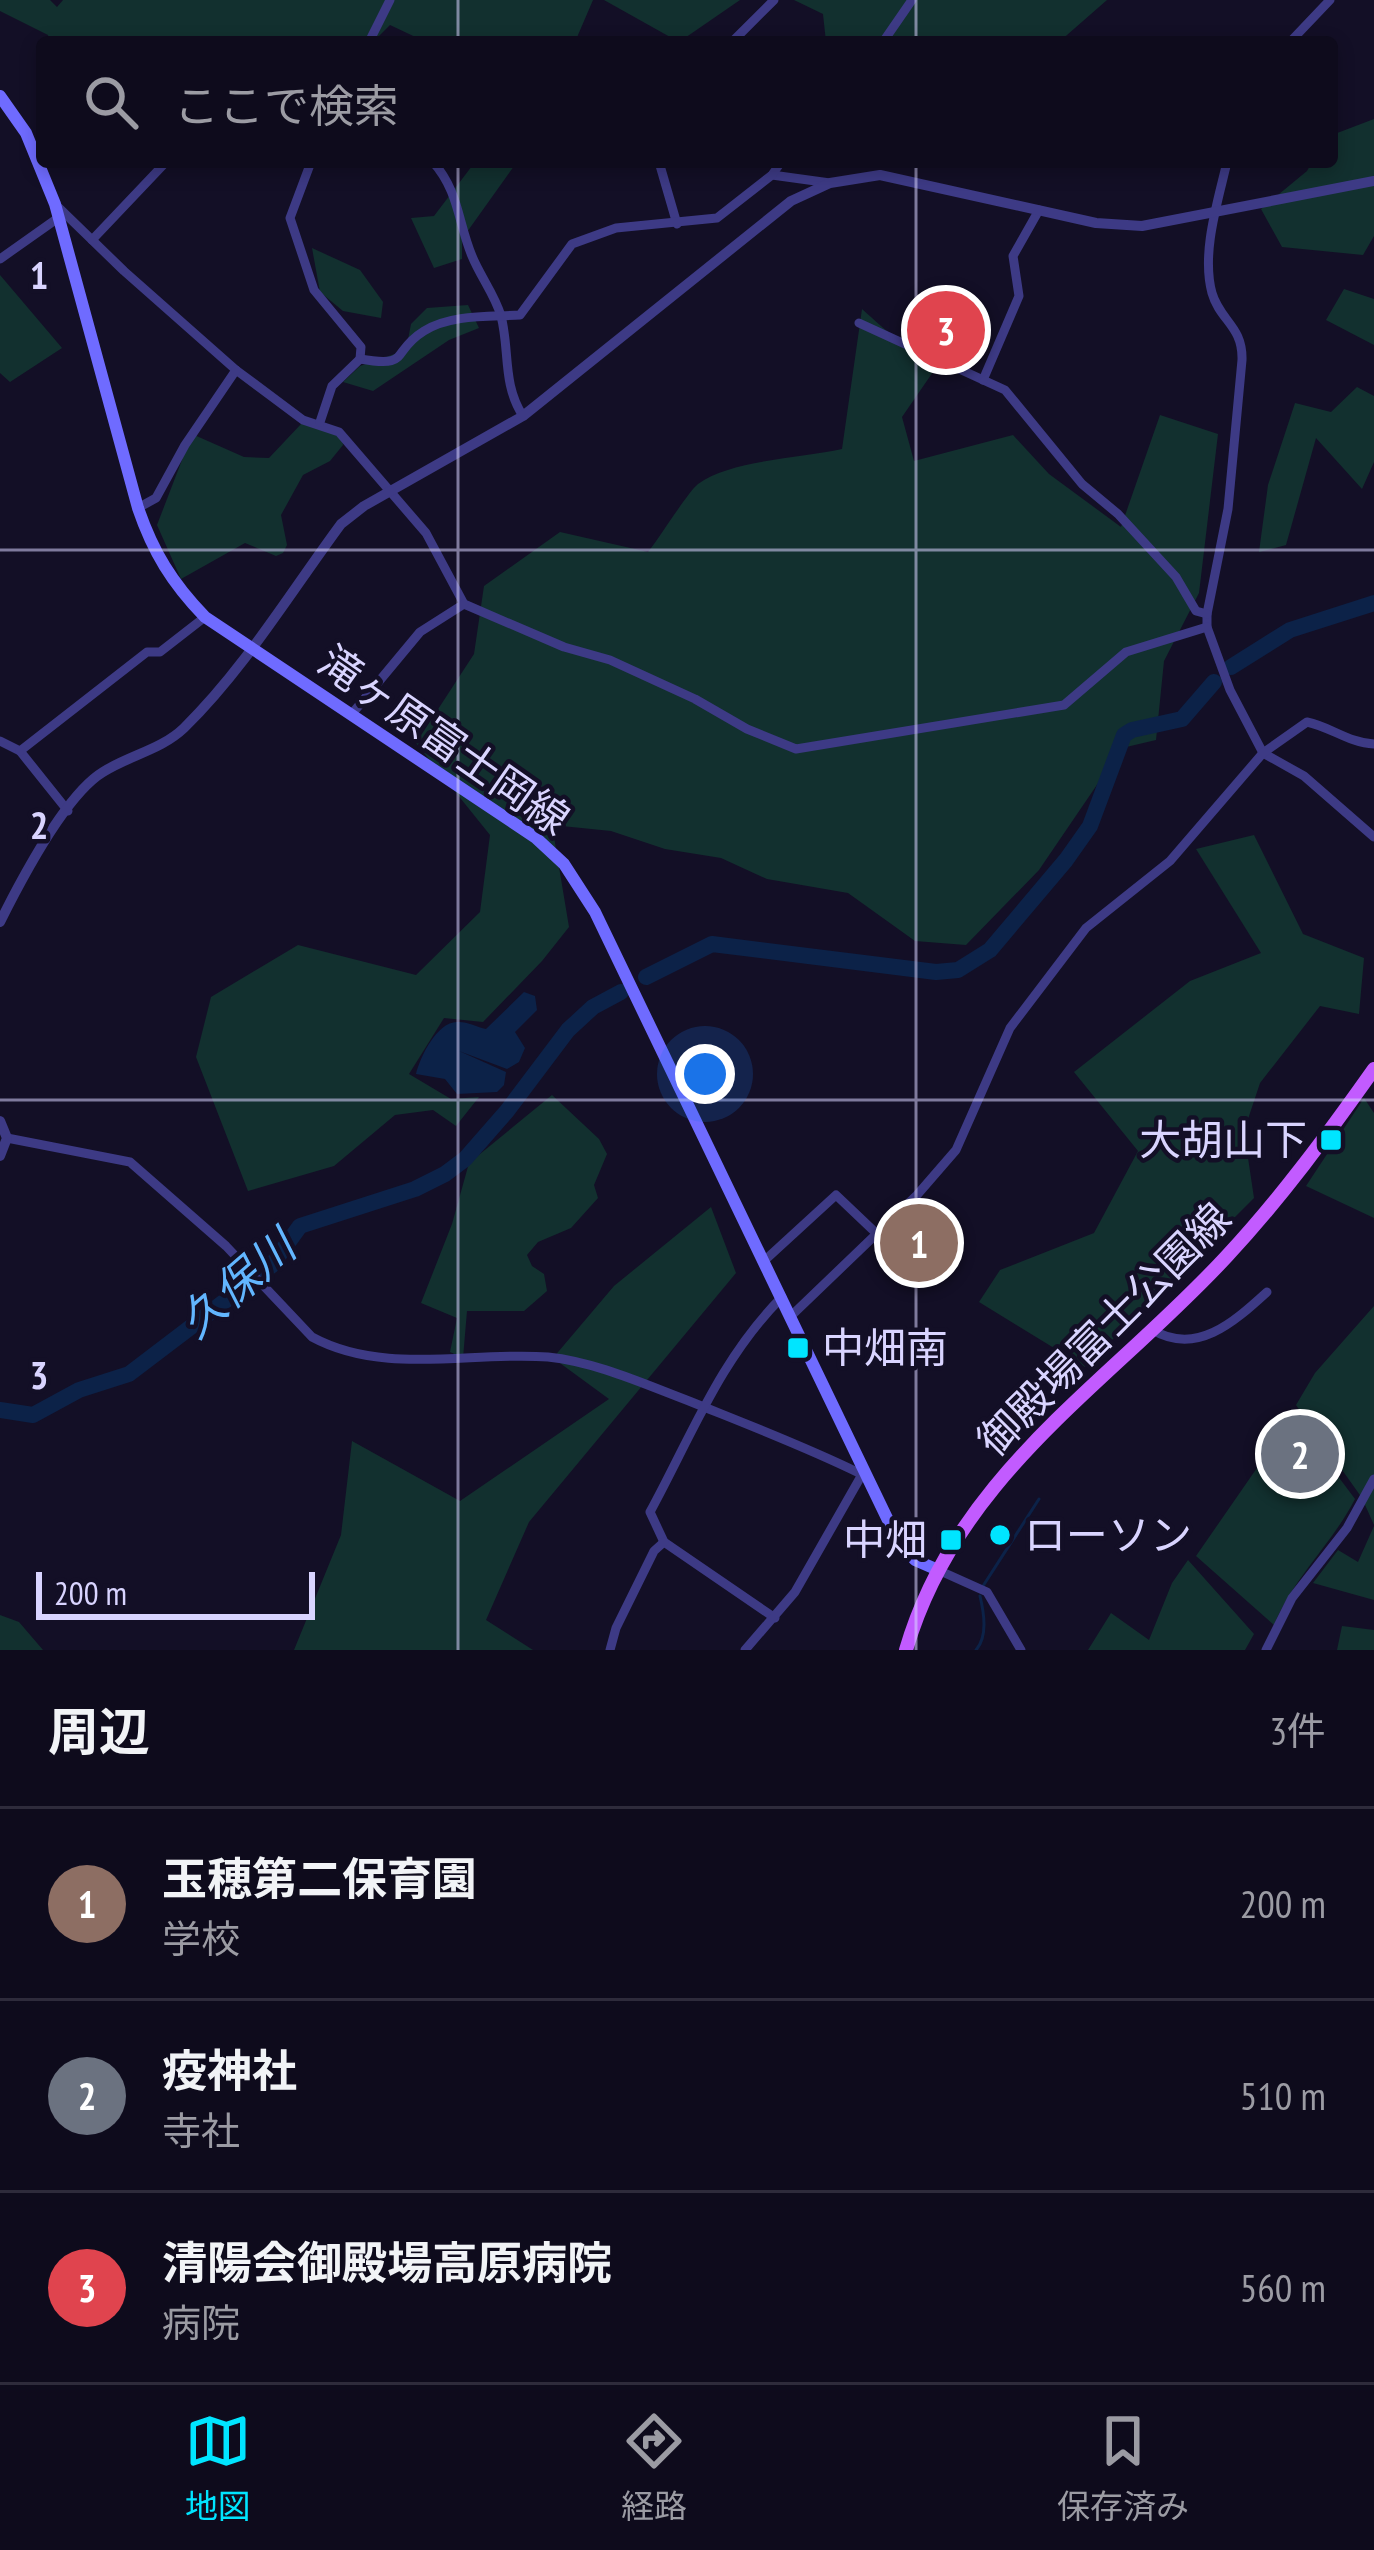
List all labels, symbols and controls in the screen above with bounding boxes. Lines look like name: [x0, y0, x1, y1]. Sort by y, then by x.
search box: [36, 36, 1338, 168]
icon: search: [78, 69, 144, 135]
text: ここで検索: [174, 76, 399, 134]
text: 1: [30, 249, 48, 300]
pin: 3: [907, 285, 985, 375]
street label: 滝ヶ原富士岡線: [308, 633, 580, 846]
text: 2: [30, 799, 48, 850]
your location: [675, 1044, 735, 1104]
place label: 大胡山下: [1139, 1112, 1307, 1167]
marker: 大胡山下: [1318, 1127, 1344, 1153]
street label: 御殿場富士公園線: [965, 1190, 1242, 1467]
pin: 1: [880, 1198, 958, 1288]
water label: 久保川: [166, 1214, 309, 1349]
place label: 中畑南: [822, 1320, 948, 1375]
marker: 中畑南: [785, 1335, 811, 1361]
text: 3: [30, 1349, 48, 1400]
pin: 2: [1261, 1409, 1339, 1499]
place label: ローソン: [1024, 1507, 1192, 1562]
place label: 中畑: [843, 1512, 927, 1567]
marker: ローソン: [987, 1522, 1013, 1548]
marker: 中畑: [938, 1527, 964, 1553]
scale bar: [36, 1566, 315, 1619]
text: 200 m: [54, 1571, 127, 1614]
text: 周辺: [48, 1698, 150, 1764]
text: 3件: [1269, 1705, 1326, 1756]
text: 玉穂第二保育園: [162, 1849, 477, 1907]
text: 1: [78, 1878, 96, 1929]
text: 200 m: [1240, 1878, 1326, 1929]
text: 学校: [162, 1913, 240, 1964]
text: 疫神社: [162, 2041, 297, 2099]
text: 2: [78, 2070, 96, 2121]
text: 510 m: [1240, 2070, 1326, 2121]
text: 寺社: [162, 2105, 240, 2156]
text: 清陽会御殿場高原病院: [162, 2233, 612, 2291]
text: 3: [78, 2262, 96, 2313]
text: 560 m: [1240, 2262, 1326, 2313]
text: 病院: [162, 2297, 240, 2348]
tab: 地図: [185, 2408, 251, 2528]
tab: 経路: [621, 2408, 687, 2528]
tab: 保存済み: [1057, 2408, 1189, 2528]

